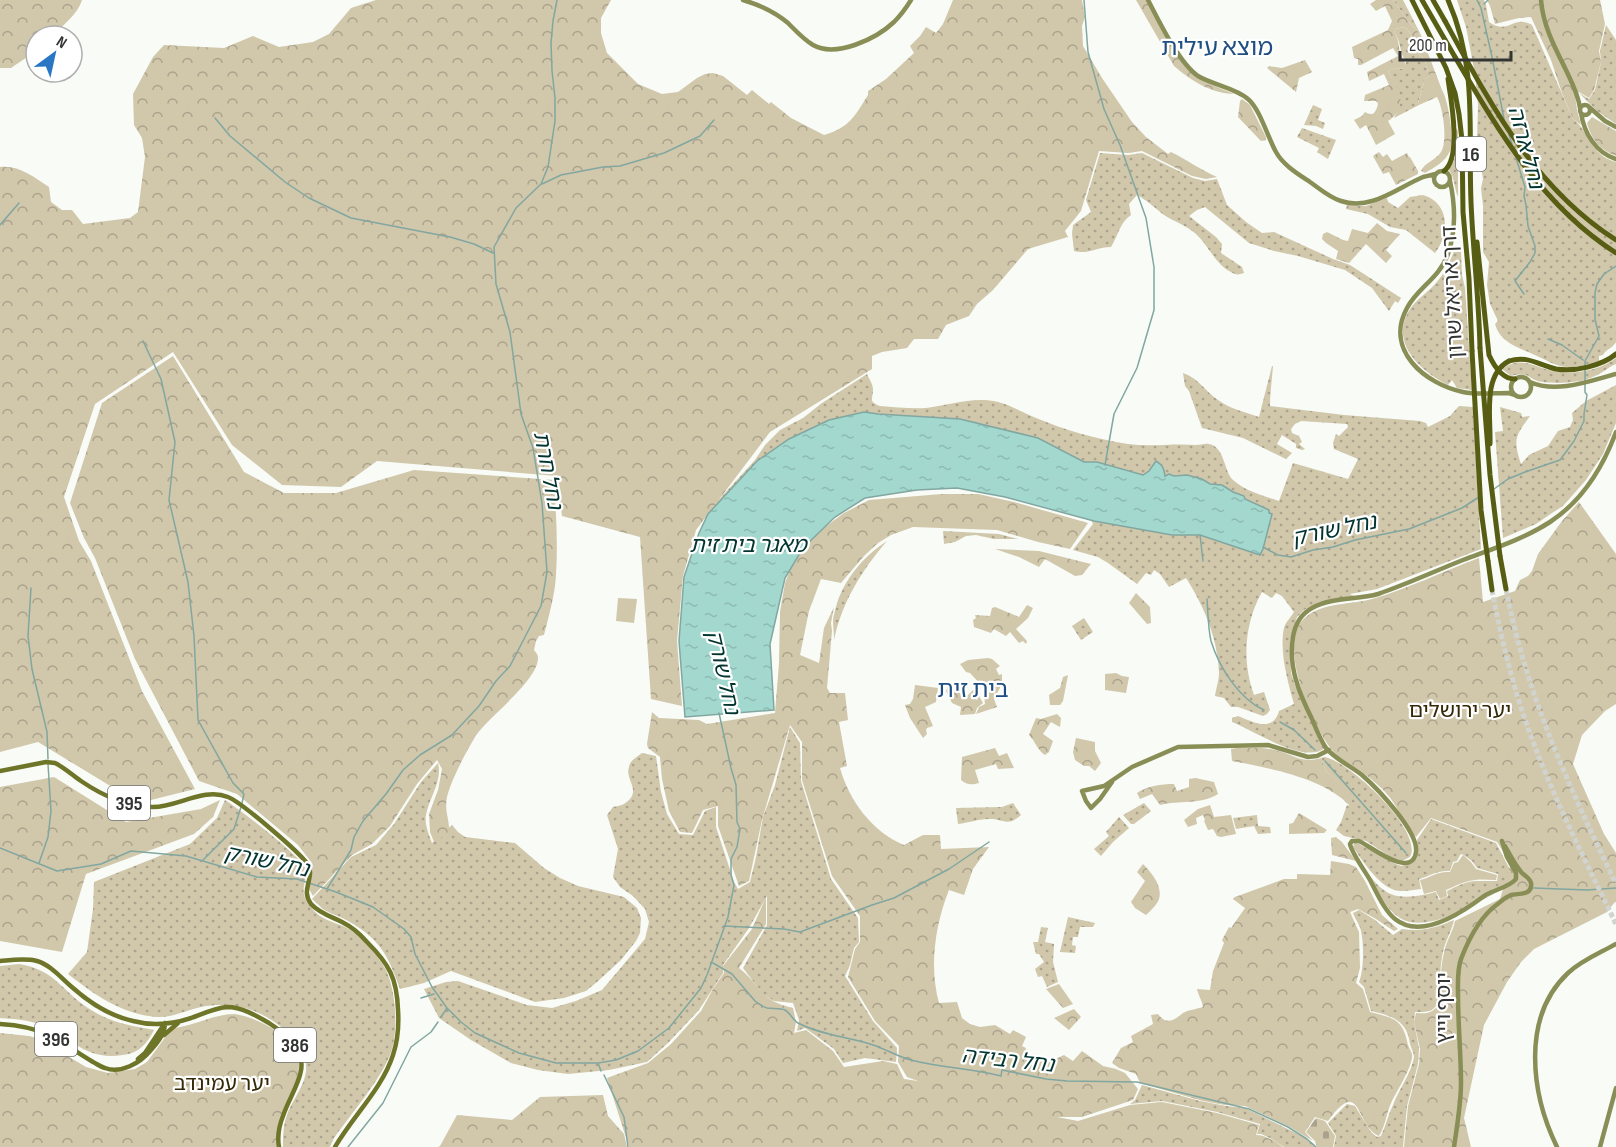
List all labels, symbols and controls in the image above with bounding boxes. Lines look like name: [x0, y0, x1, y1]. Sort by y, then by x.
north arrow: [24, 24, 84, 84]
scale bar: [1400, 24, 1511, 62]
text: N: [53, 32, 70, 53]
district label: מוצא עילית: [1161, 33, 1273, 62]
text: 200 m: [1409, 35, 1447, 56]
water label: נחל ארזה: [1502, 103, 1550, 193]
road number: 16: [1456, 137, 1486, 171]
street label: דרך אריאל שרון: [1437, 225, 1468, 359]
water label: נחל חרת: [527, 429, 569, 513]
water label: נחל שורק: [1290, 508, 1381, 553]
water label: מאגר בית זית: [689, 532, 808, 559]
water label: נחל שורק: [700, 628, 746, 719]
district label: בית זית: [937, 675, 1009, 704]
park label: יער ירושלים: [1409, 698, 1511, 723]
road number: 395: [108, 786, 150, 820]
water label: נחל שורק: [222, 839, 313, 884]
street label: יוסף וייץ: [1431, 972, 1456, 1044]
road number: 396: [35, 1022, 77, 1056]
road number: 386: [274, 1028, 316, 1062]
water label: נחל רבידה: [960, 1042, 1057, 1079]
park label: יער עמינדב: [174, 1071, 270, 1096]

